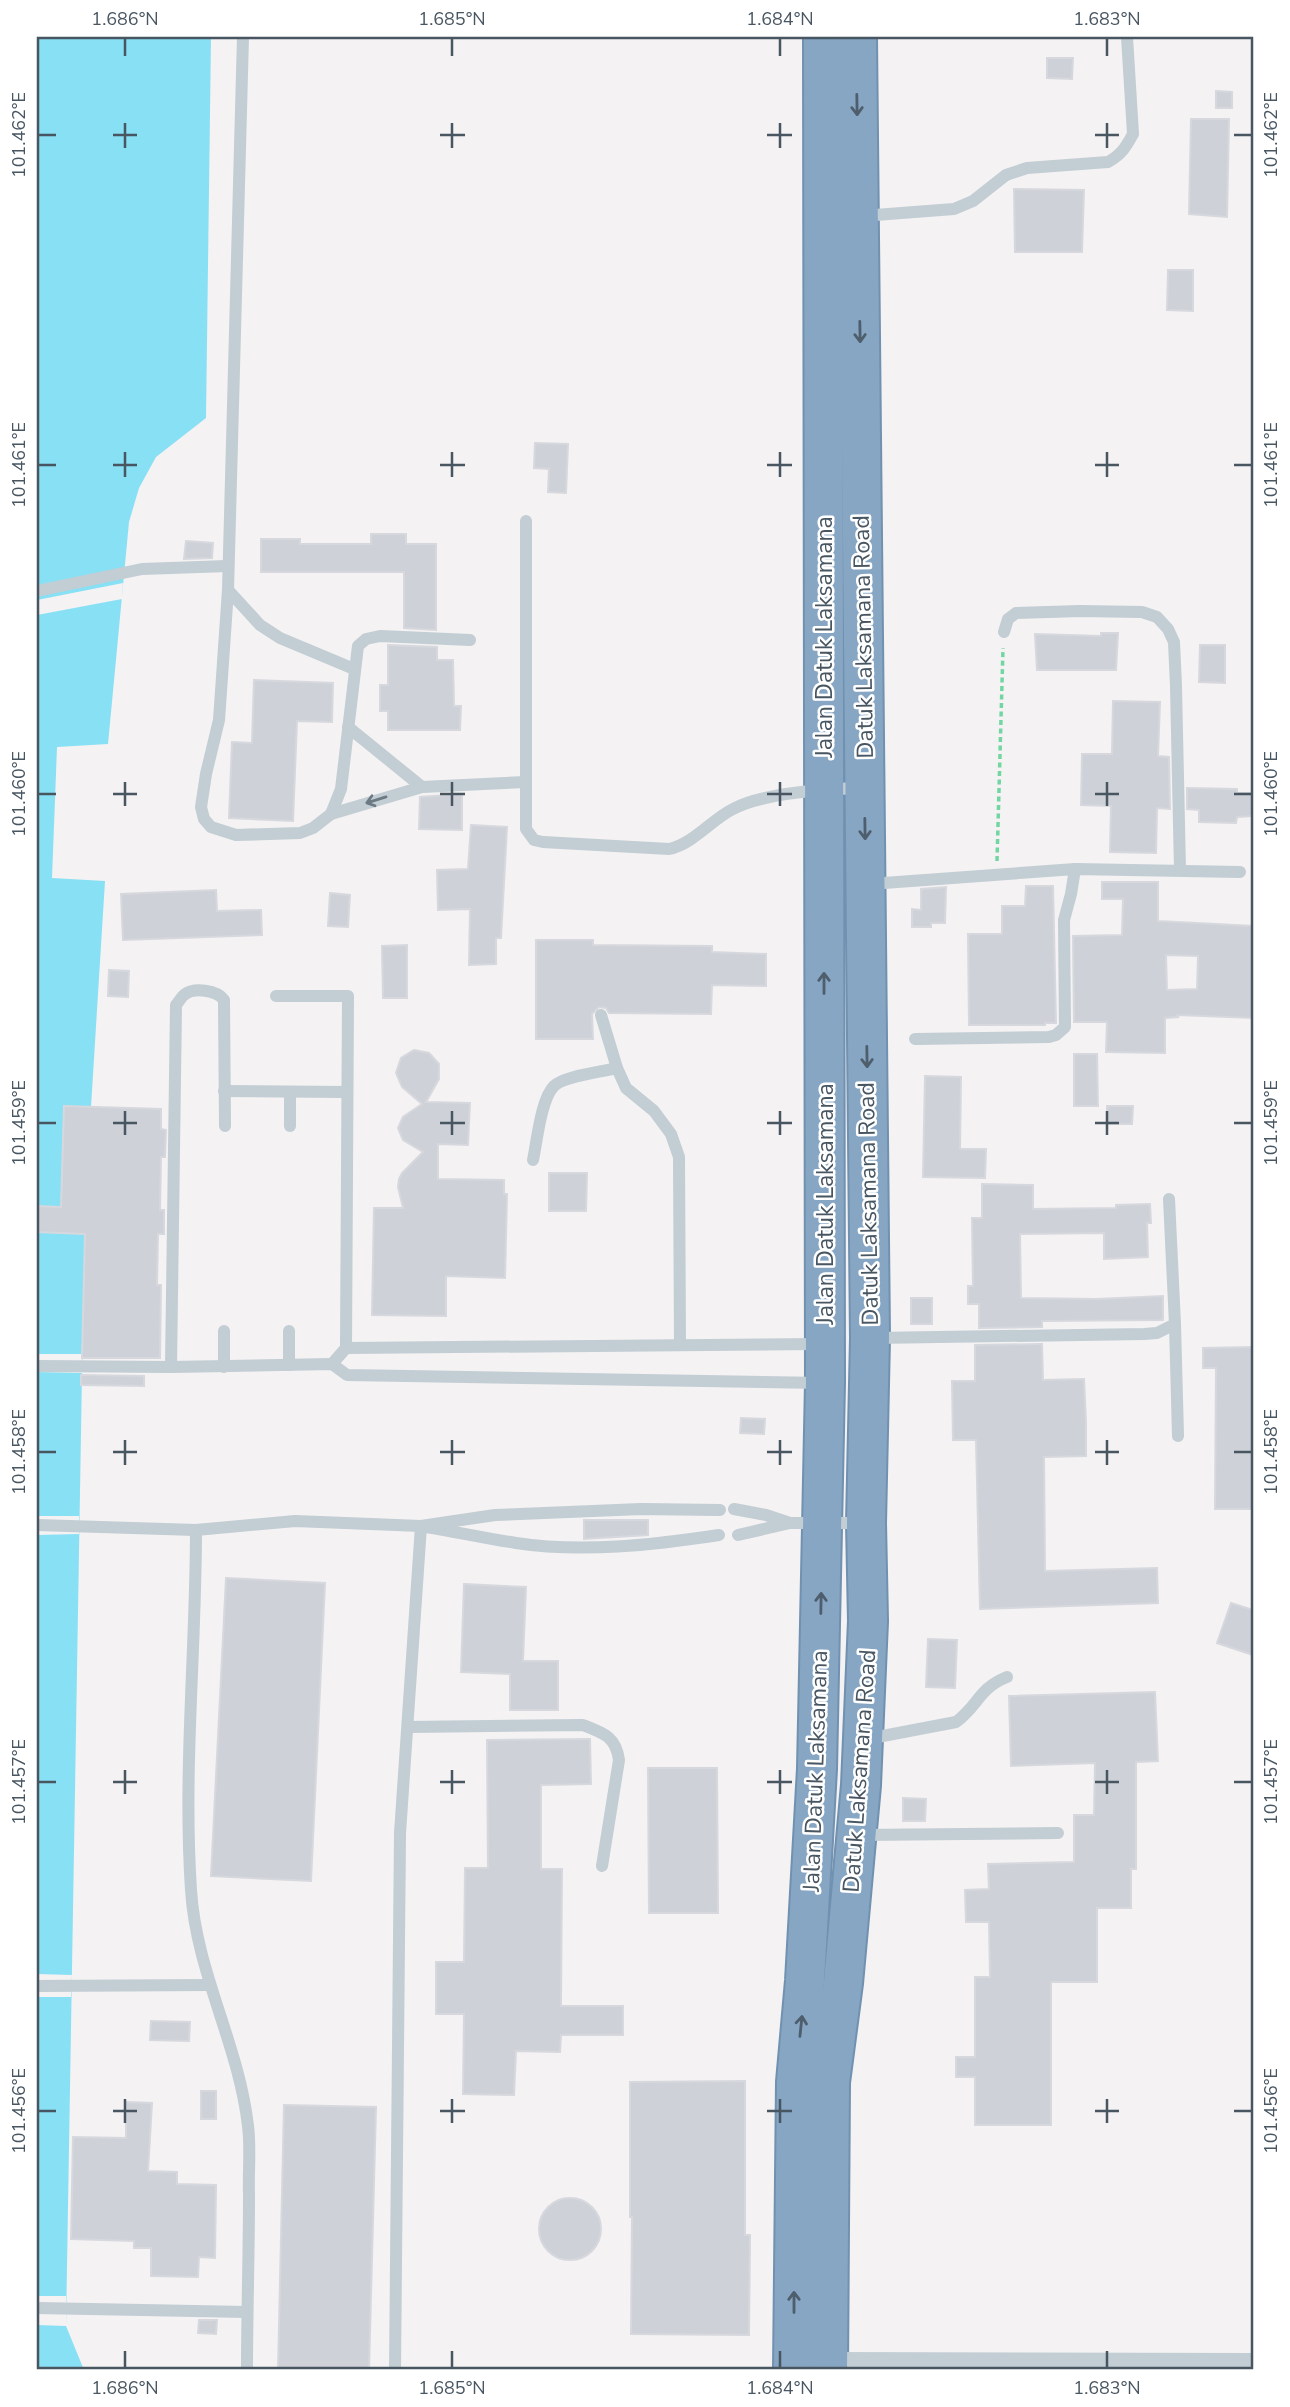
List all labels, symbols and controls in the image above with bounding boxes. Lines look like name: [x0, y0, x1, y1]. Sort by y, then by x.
text: 1.686°N: [91, 7, 159, 31]
text: 1.685°N: [418, 7, 486, 31]
text: 1.684°N: [746, 7, 814, 31]
text: 1.683°N: [1073, 7, 1141, 31]
text: 101.462°E: [7, 92, 31, 178]
text: 101.462°E: [1259, 92, 1283, 178]
one-way arrow: [850, 93, 864, 116]
one-way arrow: [853, 321, 867, 344]
text: 101.461°E: [7, 422, 31, 508]
text: 101.461°E: [1259, 422, 1283, 508]
street label: Datuk Laksamana Road: [846, 515, 881, 759]
street label: Jalan Datuk Laksamana: [809, 516, 840, 759]
text: 101.460°E: [7, 751, 31, 837]
text: 101.460°E: [1259, 751, 1283, 837]
one-way arrow: [365, 795, 387, 808]
one-way arrow: [859, 818, 872, 841]
one-way arrow: [817, 972, 831, 995]
one-way arrow: [860, 1045, 873, 1068]
text: 101.459°E: [7, 1080, 31, 1166]
text: 101.459°E: [1259, 1080, 1283, 1166]
street label: Datuk Laksamana Road: [851, 1082, 886, 1326]
street label: Jalan Datuk Laksamana: [810, 1083, 841, 1326]
text: 101.458°E: [7, 1409, 31, 1495]
text: 101.458°E: [1259, 1409, 1283, 1495]
one-way arrow: [814, 1592, 828, 1615]
street label: Datuk Laksamana Road: [836, 1649, 883, 1894]
street label: Jalan Datuk Laksamana: [796, 1650, 835, 1893]
text: 101.457°E: [7, 1739, 31, 1825]
text: 101.457°E: [1259, 1739, 1283, 1825]
one-way arrow: [795, 2015, 808, 2038]
text: 101.456°E: [7, 2068, 31, 2154]
text: 101.456°E: [1259, 2068, 1283, 2154]
one-way arrow: [787, 2291, 801, 2314]
text: 1.686°N: [91, 2376, 159, 2400]
text: 1.685°N: [418, 2376, 486, 2400]
text: 1.684°N: [746, 2376, 814, 2400]
text: 1.683°N: [1073, 2376, 1141, 2400]

